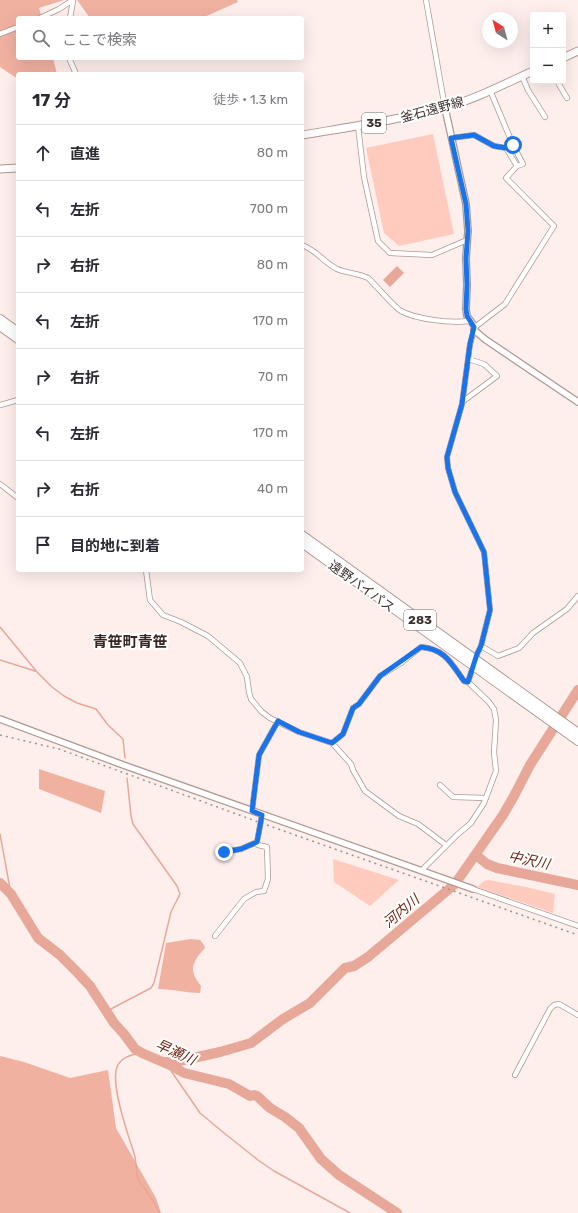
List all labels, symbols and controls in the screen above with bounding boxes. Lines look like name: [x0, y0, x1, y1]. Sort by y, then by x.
north arrow: [482, 12, 518, 48]
map controls: [530, 12, 566, 84]
button: +: [530, 12, 566, 48]
search box: [16, 16, 304, 60]
icon: search: [30, 27, 52, 49]
text: ここで検索: [62, 31, 137, 49]
button: −: [530, 48, 566, 84]
text: 17 分: [32, 90, 71, 110]
text: 徒歩 · 1.3 km: [213, 92, 288, 107]
street label: 釜石遠野線: [399, 94, 465, 125]
road number: 35: [362, 113, 386, 133]
route start: [504, 136, 522, 154]
icon: ahead: [32, 142, 54, 164]
text: 直進: [70, 145, 100, 163]
text: 80 m: [257, 145, 288, 160]
icon: left: [32, 198, 54, 220]
text: 左折: [70, 201, 100, 219]
text: 700 m: [250, 201, 288, 216]
icon: right: [32, 254, 54, 276]
text: 右折: [70, 257, 100, 275]
text: 80 m: [257, 257, 288, 272]
icon: left: [32, 310, 54, 332]
text: 左折: [70, 313, 100, 331]
text: 170 m: [253, 313, 288, 328]
icon: right: [32, 366, 54, 388]
text: 右折: [70, 369, 100, 387]
text: 70 m: [258, 369, 288, 384]
icon: left: [32, 422, 54, 444]
text: 左折: [70, 425, 100, 443]
text: 170 m: [253, 425, 288, 440]
icon: right: [32, 478, 54, 500]
text: 右折: [70, 481, 100, 499]
text: 40 m: [257, 481, 288, 496]
icon: arrive: [32, 534, 54, 556]
text: 目的地に到着: [70, 537, 160, 555]
street label: 遠野バイパス: [326, 557, 398, 615]
road number: 283: [404, 610, 436, 630]
district label: 青笹町青笹: [92, 633, 168, 651]
route end: [215, 843, 233, 861]
water label: 中沢川: [507, 848, 553, 874]
water label: 河内川: [380, 890, 424, 931]
water label: 早瀬川: [153, 1036, 200, 1070]

